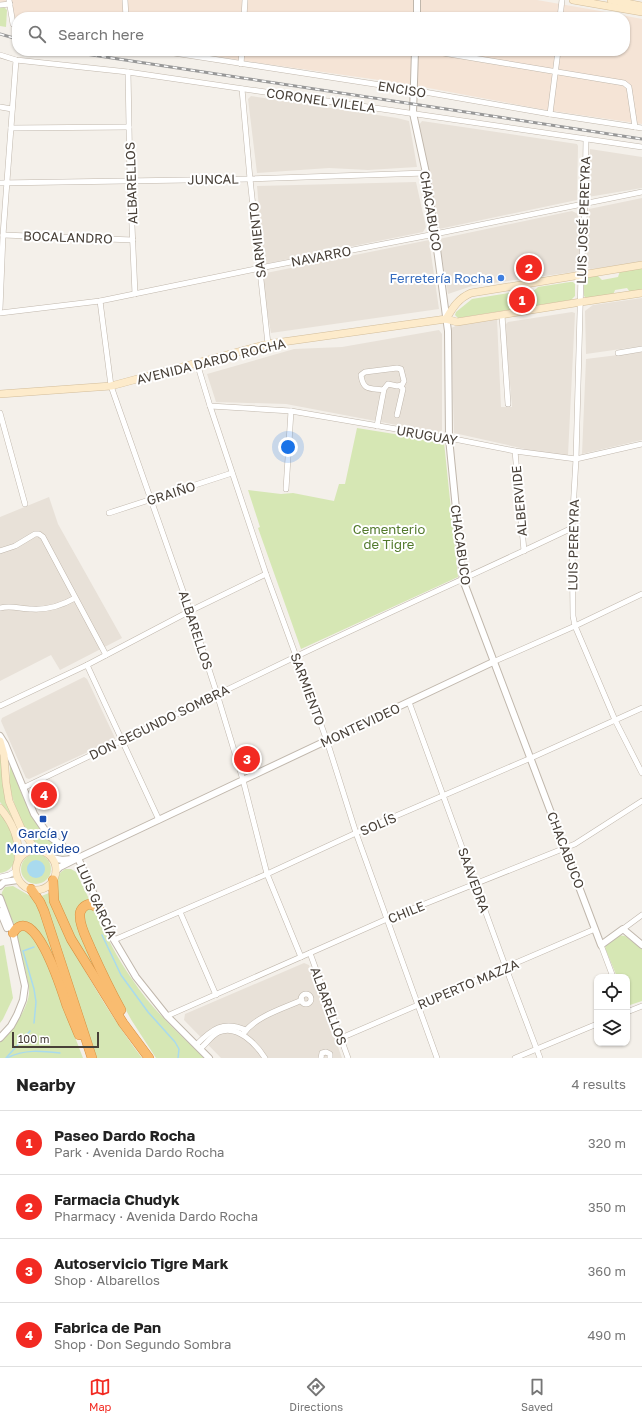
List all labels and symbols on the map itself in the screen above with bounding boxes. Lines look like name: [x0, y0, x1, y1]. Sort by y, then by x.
street label: ENCISO: [377, 77, 427, 101]
street label: CORONEL VILELA: [265, 84, 377, 116]
street label: ALBARELLOS: [122, 142, 140, 224]
street label: LUIS JOSÉ PEREYRA: [573, 156, 593, 284]
street label: CHACABUCO: [417, 170, 445, 252]
street label: JUNCAL: [187, 171, 239, 187]
street label: SARMIENTO: [245, 201, 269, 279]
street label: BOCALANDRO: [23, 227, 113, 247]
street label: NAVARRO: [290, 242, 352, 270]
pin: 2: [516, 253, 542, 283]
place label: Ferretería Rocha: [389, 270, 493, 286]
marker: Ferretería Rocha: [496, 273, 506, 283]
pin: 1: [509, 285, 535, 315]
street label: AVENIDA DARDO ROCHA: [135, 335, 288, 387]
street label: URUGUAY: [395, 422, 459, 448]
your location: [278, 437, 298, 457]
street label: ALBERVIDE: [508, 465, 530, 537]
street label: GRAIÑO: [145, 478, 197, 508]
street label: LUIS PEREYRA: [564, 499, 582, 591]
street label: CHACABUCO: [447, 504, 475, 586]
park label: Cementerio de Tigre: [353, 521, 425, 552]
street label: ALBARELLOS: [176, 588, 216, 672]
street label: SARMIENTO: [287, 650, 329, 728]
street label: DON SEGUNDO SOMBRA: [86, 681, 232, 763]
street label: MONTEVIDEO: [318, 700, 402, 750]
pin: 3: [234, 744, 260, 774]
pin: 4: [31, 780, 57, 810]
street label: SOLÍS: [357, 809, 399, 839]
street label: CHACABUCO: [544, 809, 588, 891]
marker: García y Montevideo: [38, 814, 48, 824]
place label: García y Montevideo: [6, 825, 80, 856]
street label: SAAVEDRA: [455, 845, 493, 915]
street label: LUIS GARCÍA: [73, 861, 121, 941]
street label: CHILE: [385, 897, 427, 927]
street label: RUPERTO MAZZA: [415, 955, 521, 1013]
street label: ALBARELLOS: [307, 965, 351, 1047]
scale bar: [12, 1030, 99, 1049]

